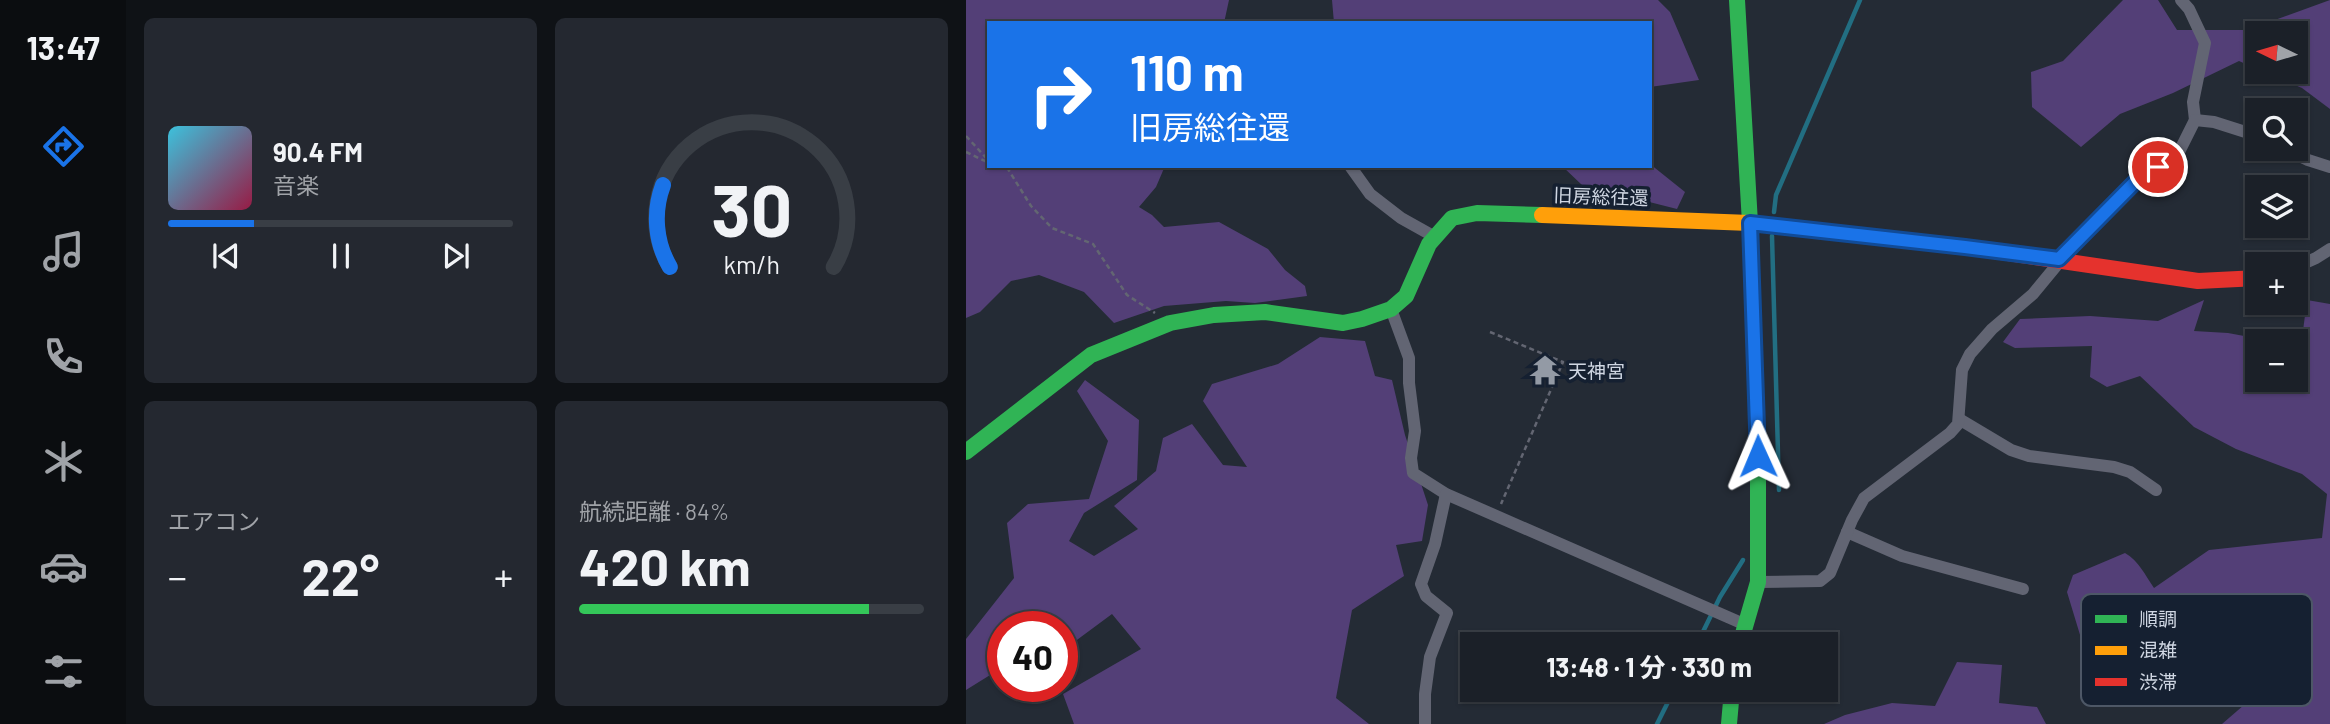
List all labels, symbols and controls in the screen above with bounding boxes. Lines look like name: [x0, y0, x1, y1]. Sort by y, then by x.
north arrow: [2245, 21, 2308, 84]
map controls: [2245, 21, 2308, 392]
text: 13:47: [26, 28, 100, 66]
text: 110 m: [1130, 42, 1244, 101]
icon: right: [1015, 49, 1106, 140]
button: search: [2245, 98, 2308, 161]
text: 旧房総往還: [1130, 107, 1290, 145]
icon: directions: [39, 122, 88, 171]
text: 90.4 FM: [273, 136, 363, 167]
pin: [2128, 137, 2188, 197]
icon: arrive: [2139, 148, 2177, 186]
text: 30: [711, 164, 792, 252]
text: 音楽: [273, 171, 319, 199]
button: layers: [2245, 175, 2308, 238]
street label: 旧房総往還: [1553, 183, 1649, 209]
icon: music: [39, 227, 88, 276]
icon: previous: [207, 237, 245, 275]
icon: pause: [322, 237, 360, 275]
icon: next: [437, 237, 475, 275]
text: km/h: [723, 249, 780, 279]
button: +: [2245, 252, 2308, 315]
button: −: [2245, 329, 2308, 392]
icon: phone: [39, 332, 88, 381]
temple icon: 天神宮: [1528, 353, 1562, 387]
place label: 天神宮: [1568, 359, 1625, 382]
position arrow: [1721, 419, 1795, 493]
icon: climate: [39, 437, 88, 486]
text: 航続距離 · 84%: [579, 497, 729, 525]
text: エアコン: [168, 507, 260, 535]
text: 420 km: [579, 534, 751, 596]
icon: car: [39, 542, 88, 591]
text: 22°: [302, 544, 379, 606]
text: −: [168, 553, 187, 599]
text: +: [494, 553, 513, 599]
legend: [2081, 594, 2312, 706]
text: 順調: [2139, 607, 2177, 630]
speed limit sign: 40: [987, 611, 1078, 702]
text: 混雑: [2139, 638, 2177, 661]
icon: filters: [39, 647, 88, 696]
text: 13:48 · 1 分 · 330 m: [1546, 651, 1752, 682]
text: 渋滞: [2139, 670, 2177, 693]

